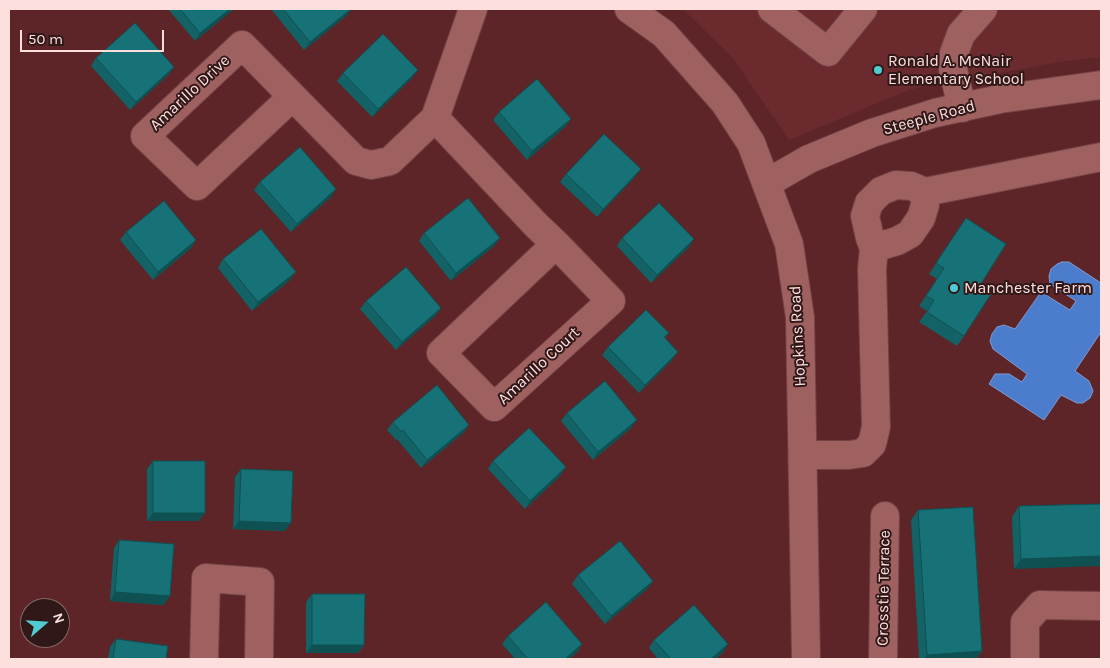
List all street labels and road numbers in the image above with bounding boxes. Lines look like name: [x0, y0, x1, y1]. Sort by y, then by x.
street label: Amarillo Drive: [146, 51, 234, 135]
street label: Steeple Road: [881, 96, 977, 140]
street label: Hopkins Road: [786, 285, 810, 387]
street label: Amarillo Court: [494, 323, 584, 409]
street label: Crosstie Terrace: [873, 530, 895, 646]

